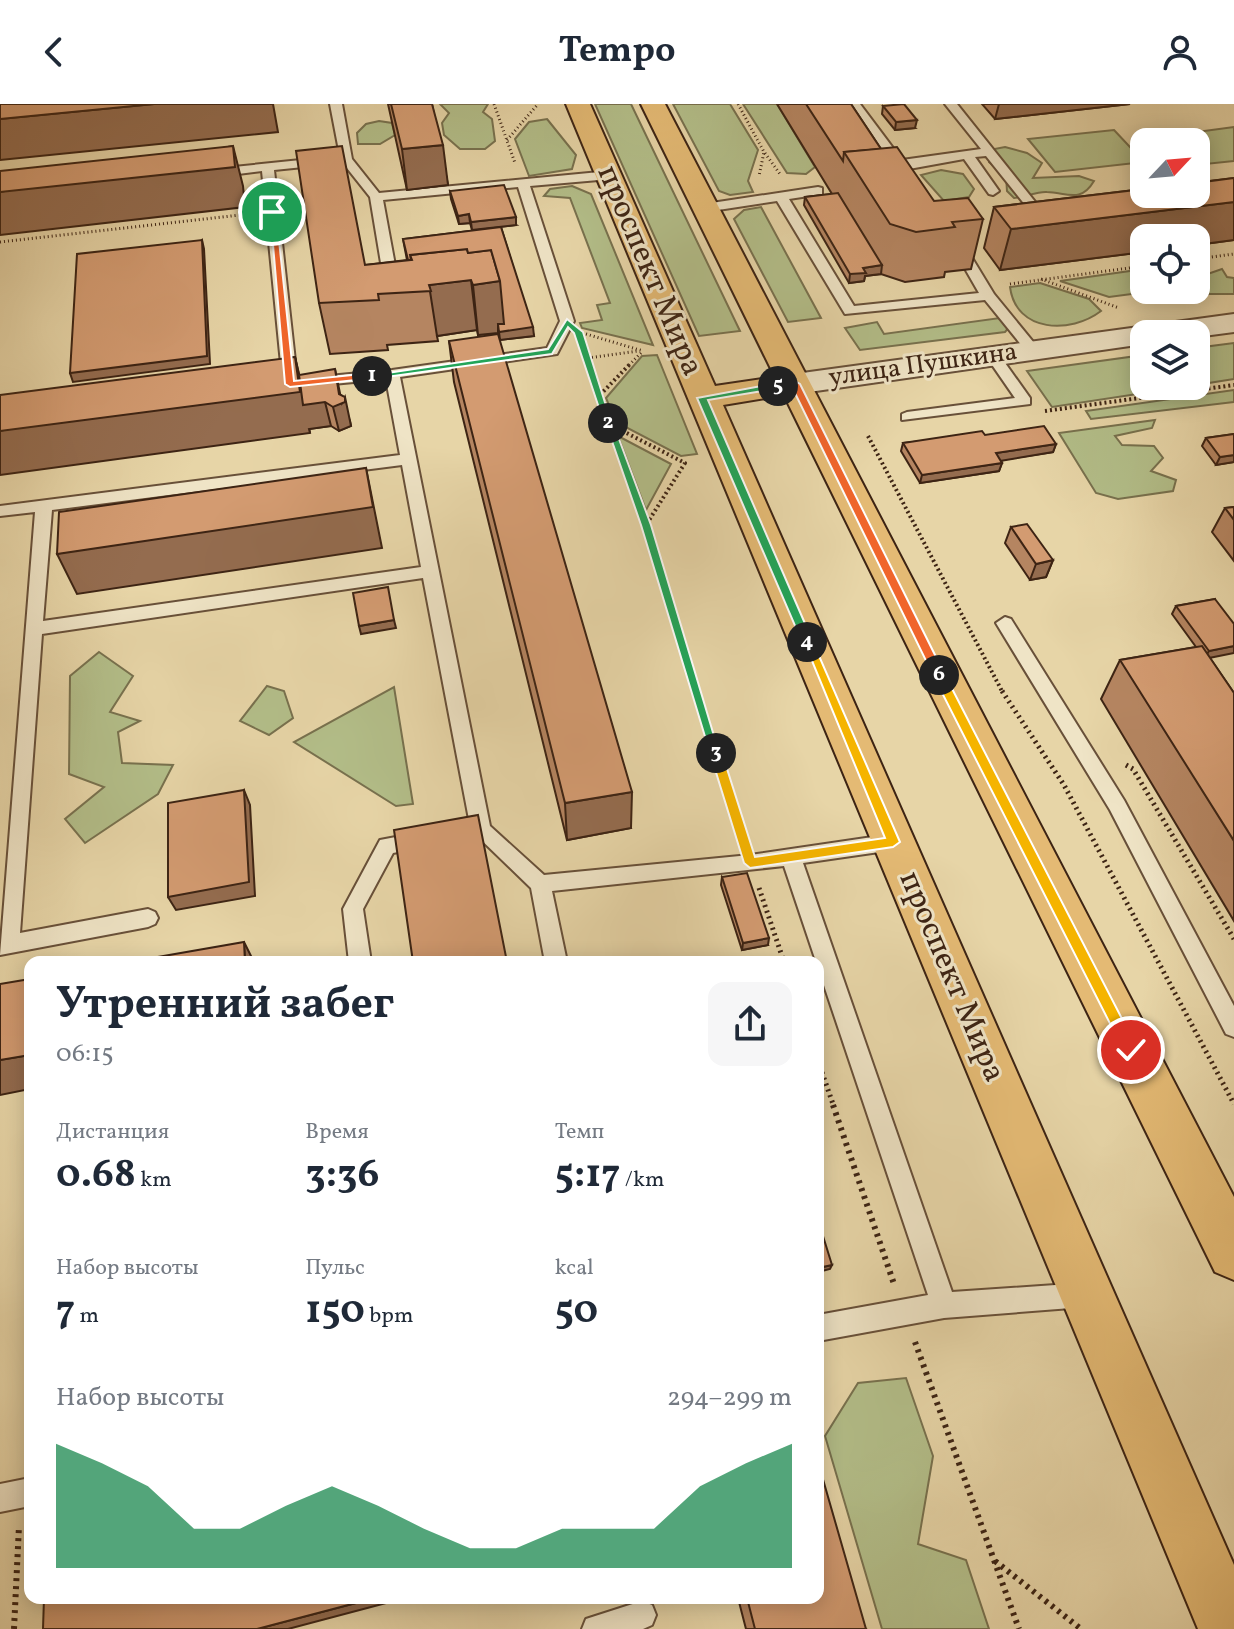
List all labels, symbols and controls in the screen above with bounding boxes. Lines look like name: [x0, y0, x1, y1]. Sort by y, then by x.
text: Tempo: [558, 27, 676, 77]
icon: back: [32, 30, 76, 74]
icon: person: [1158, 30, 1202, 74]
north arrow: [1130, 128, 1210, 208]
map controls: [1130, 128, 1210, 400]
street label: проспект Мира: [585, 159, 713, 383]
pin: [238, 178, 306, 246]
icon: arrive: [250, 190, 294, 234]
button: locate: [1130, 224, 1210, 304]
button: layers: [1130, 320, 1210, 400]
street label: улица Пушкина: [826, 334, 1020, 396]
pin: 1: [352, 356, 392, 396]
text: 1: [368, 360, 376, 391]
pin: 5: [758, 366, 798, 406]
text: 5: [773, 370, 783, 401]
pin: 2: [588, 403, 628, 443]
text: 2: [602, 407, 614, 438]
pin: 4: [787, 622, 827, 662]
text: 4: [800, 626, 814, 657]
pin: 6: [919, 655, 959, 695]
text: 6: [933, 659, 945, 690]
pin: 3: [696, 733, 736, 773]
text: 3: [710, 737, 722, 768]
street label: проспект Мира: [887, 865, 1015, 1089]
text: Утренний забег: [56, 975, 394, 1036]
button: share: [708, 982, 792, 1066]
pin: [1097, 1016, 1165, 1084]
icon: check: [1109, 1028, 1153, 1072]
text: 06:15: [56, 1036, 114, 1072]
text: Дистанция: [56, 1117, 169, 1148]
text: Время: [305, 1117, 369, 1148]
text: Темп: [555, 1117, 604, 1148]
text: 0.68: [56, 1148, 136, 1204]
text: 3:36: [305, 1148, 379, 1204]
text: 5:17: [555, 1148, 620, 1204]
text: km: [136, 1165, 172, 1196]
text: /km: [620, 1165, 664, 1196]
text: Набор высоты: [56, 1253, 199, 1284]
text: Пульс: [305, 1253, 365, 1284]
text: kcal: [555, 1253, 594, 1284]
text: 7: [56, 1284, 75, 1340]
text: 150: [305, 1284, 365, 1340]
text: 50: [555, 1284, 598, 1340]
text: m: [75, 1301, 99, 1332]
text: bpm: [365, 1301, 413, 1332]
text: Набор высоты: [56, 1380, 224, 1416]
text: 294–299 m: [667, 1380, 792, 1416]

